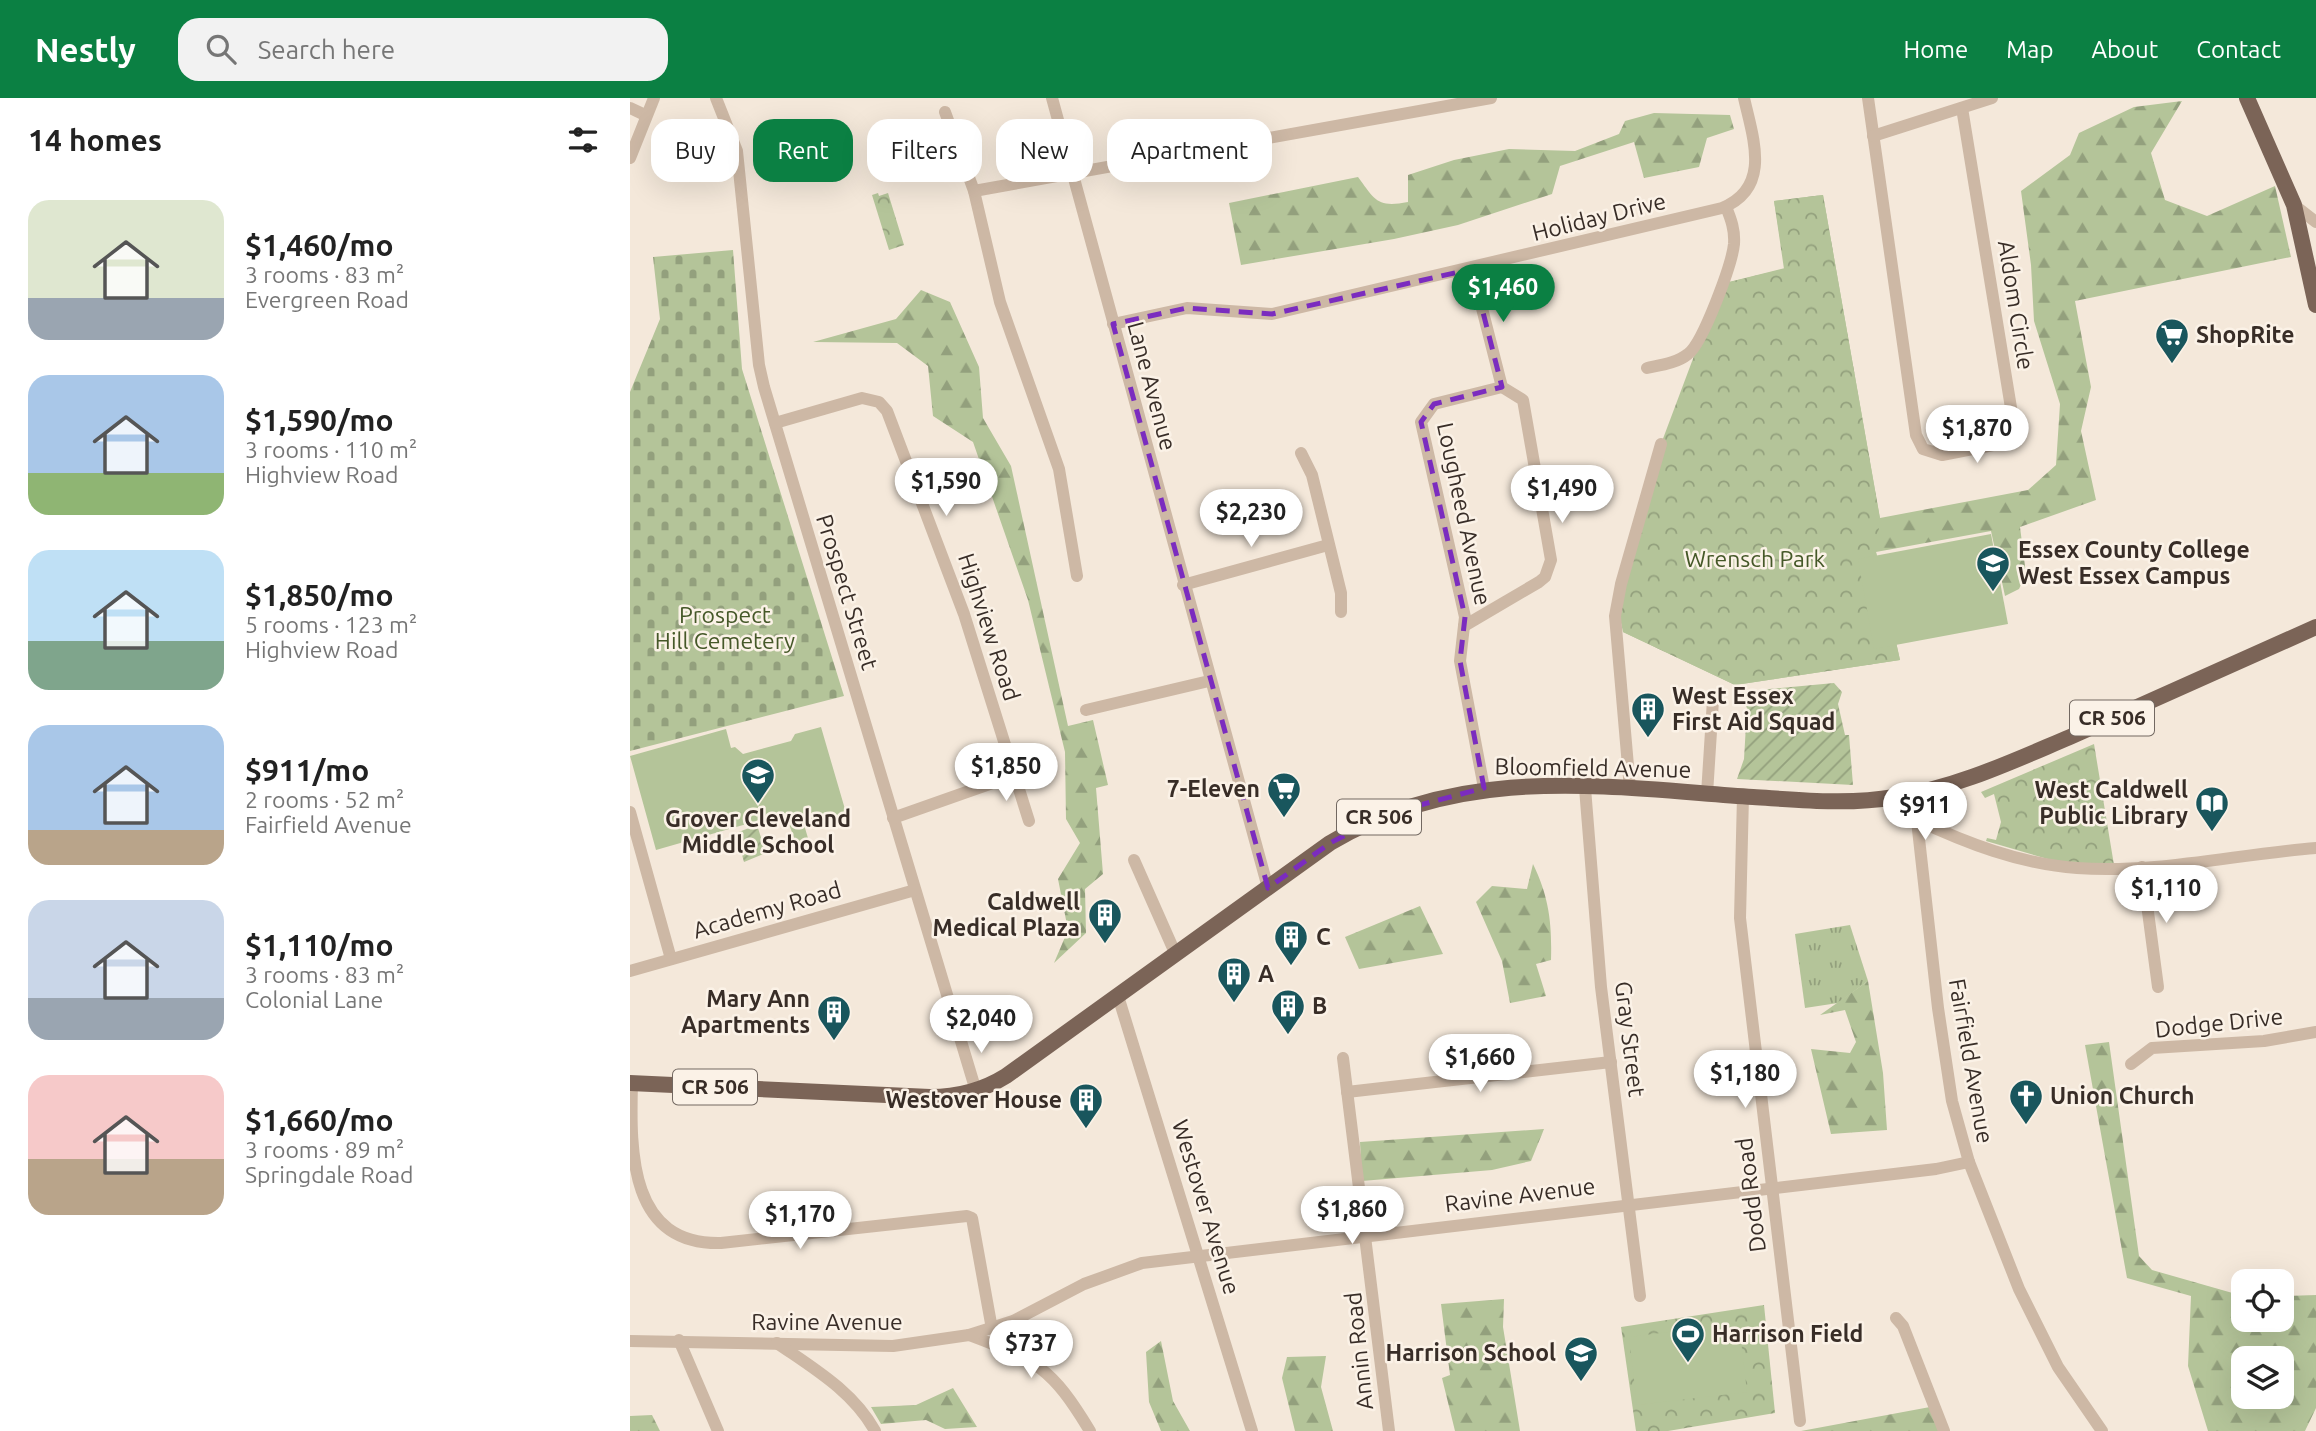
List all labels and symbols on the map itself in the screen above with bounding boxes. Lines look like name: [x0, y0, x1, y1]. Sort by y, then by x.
street label: Holiday Drive: [1529, 188, 1668, 245]
street label: Aldom Circle: [1994, 238, 2039, 371]
pin: $1,460: [1446, 264, 1560, 324]
supermarket icon: ShopRite: [2153, 316, 2191, 365]
street label: Lane Avenue: [1123, 319, 1182, 453]
place label: ShopRite: [2196, 322, 2294, 347]
pin: $1,870: [1920, 406, 2034, 465]
street label: Lougheed Avenue: [1433, 420, 1496, 608]
pin: $1,590: [889, 458, 1003, 518]
pin: $1,490: [1505, 466, 1619, 525]
pin: $2,230: [1194, 490, 1308, 549]
street label: Prospect Street: [812, 511, 883, 673]
place label: Essex County College West Essex Campus: [2018, 537, 2250, 588]
school or university icon: Essex County College West Essex Campus: [1974, 544, 2012, 593]
park label: Wrensch Park: [1685, 546, 1826, 571]
street label: Highview Road: [954, 550, 1025, 704]
park label: Prospect Hill Cemetery: [655, 602, 795, 653]
place label: West Essex First Aid Squad: [1672, 683, 1835, 734]
building icon: West Essex First Aid Squad: [1629, 690, 1667, 739]
road number: CR 506: [2070, 700, 2154, 736]
pin: $1,850: [949, 744, 1063, 803]
street label: Bloomfield Avenue: [1494, 753, 1692, 782]
school or university icon: Grover Cleveland Middle School: [739, 756, 777, 805]
supermarket icon: 7-Eleven: [1265, 770, 1303, 819]
place label: 7-Eleven: [1167, 776, 1260, 801]
place label: West Caldwell Public Library: [2034, 777, 2188, 828]
pin: $911: [1884, 782, 1966, 842]
library icon: West Caldwell Public Library: [2193, 784, 2231, 833]
road number: CR 506: [1337, 800, 1421, 834]
place label: Grover Cleveland Middle School: [665, 806, 851, 857]
pin: $1,110: [2109, 866, 2223, 925]
street label: Academy Road: [690, 876, 844, 943]
place label: Caldwell Medical Plaza: [933, 889, 1080, 940]
building icon: Caldwell Medical Plaza: [1086, 896, 1124, 945]
building icon: C: [1272, 918, 1310, 967]
place label: C: [1316, 924, 1331, 949]
building icon: A: [1215, 955, 1253, 1004]
place label: A: [1258, 961, 1274, 986]
street label: Fairfield Avenue: [1945, 977, 1998, 1145]
street label: Gray Street: [1611, 980, 1650, 1098]
place label: Mary Ann Apartments: [681, 986, 810, 1037]
building icon: B: [1269, 987, 1307, 1036]
building icon: Mary Ann Apartments: [815, 993, 853, 1042]
place label: B: [1312, 993, 1327, 1018]
pin: $2,040: [924, 996, 1038, 1055]
street label: Dodge Drive: [2154, 1003, 2284, 1042]
pin: $1,660: [1423, 1034, 1537, 1094]
pin: $1,180: [1688, 1051, 1802, 1110]
road number: CR 506: [673, 1070, 757, 1104]
church icon: Union Church: [2007, 1077, 2045, 1126]
building icon: Westover House: [1067, 1081, 1105, 1130]
place label: Union Church: [2050, 1083, 2194, 1108]
place label: Westover House: [885, 1087, 1062, 1112]
street label: Westover Avenue: [1168, 1116, 1245, 1297]
street label: Dodd Road: [1731, 1137, 1770, 1254]
street label: Ravine Avenue: [1443, 1173, 1597, 1216]
pin: $1,860: [1295, 1186, 1409, 1246]
pin: $1,170: [743, 1192, 857, 1251]
street label: Annin Road: [1340, 1291, 1377, 1411]
street label: Ravine Avenue: [751, 1309, 903, 1334]
sports icon: Harrison Field: [1669, 1315, 1707, 1364]
pin: $737: [990, 1320, 1072, 1380]
place label: Harrison Field: [1712, 1321, 1863, 1346]
school or university icon: Harrison School: [1562, 1334, 1600, 1383]
place label: Harrison School: [1385, 1340, 1556, 1365]

